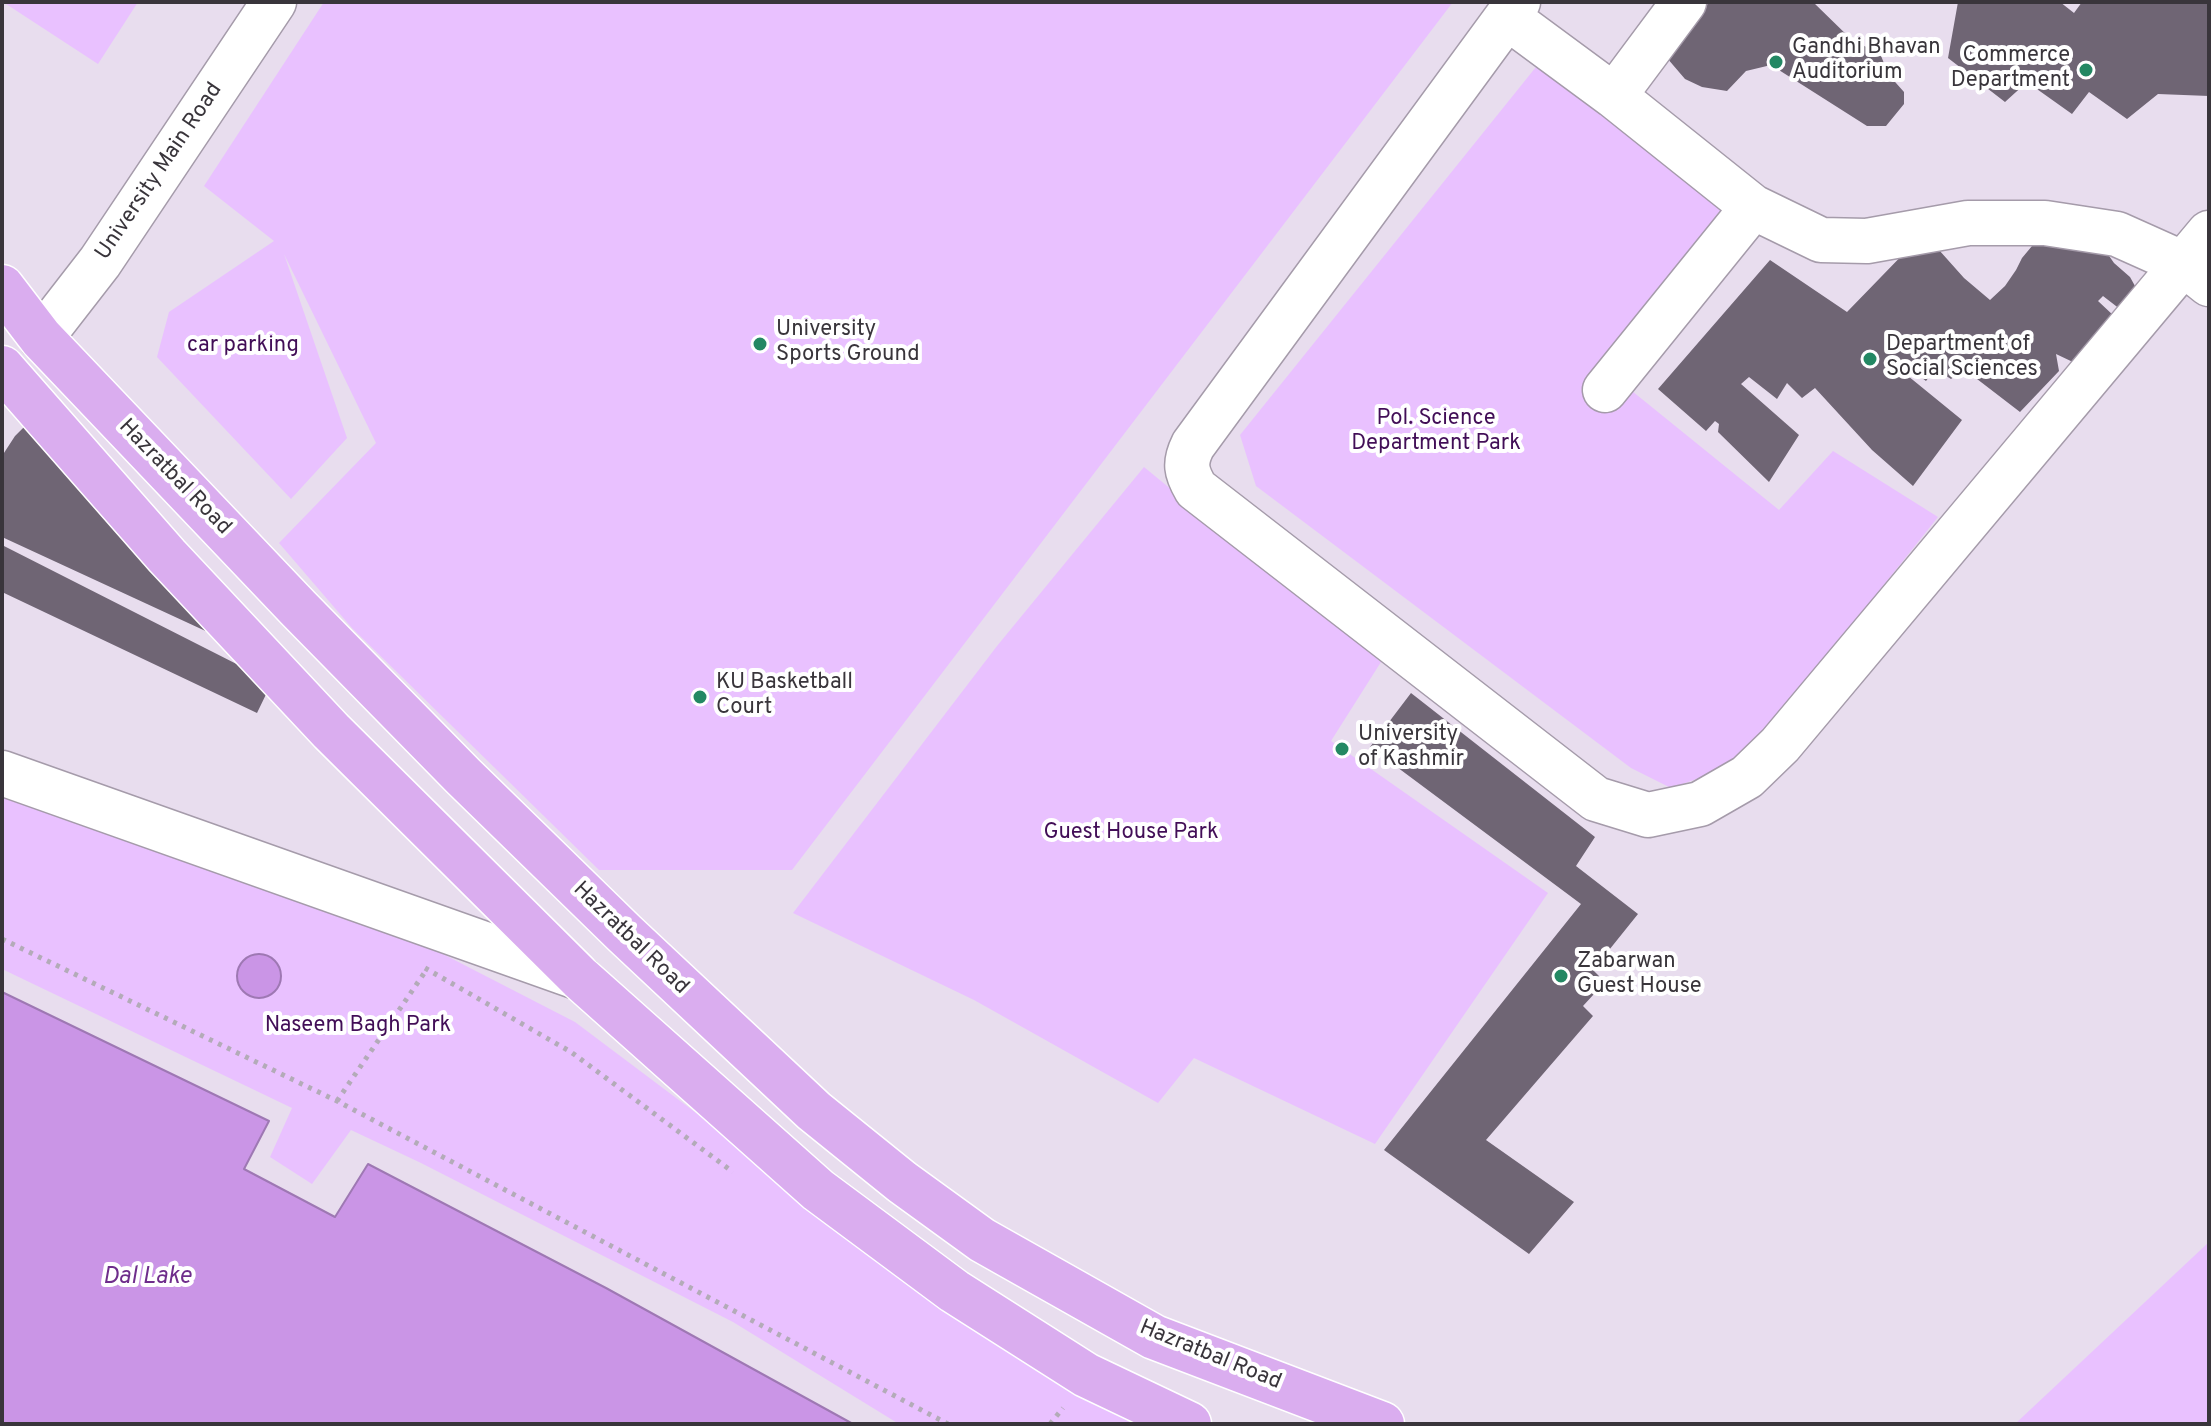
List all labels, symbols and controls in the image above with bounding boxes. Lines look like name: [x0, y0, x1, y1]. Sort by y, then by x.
place label: Gandhi Bhavan Auditorium: [1792, 36, 1941, 88]
place label: Commerce Department: [1951, 44, 2070, 96]
marker: Gandhi Bhavan Auditorium: [1767, 53, 1785, 71]
marker: Commerce Department: [2077, 61, 2095, 79]
street label: University Main Road: [91, 78, 229, 266]
place label: University Sports Ground: [776, 318, 920, 370]
place label: Department of Social Sciences: [1886, 333, 2038, 384]
park label: car parking: [187, 334, 299, 360]
marker: University Sports Ground: [751, 335, 769, 353]
marker: Department of Social Sciences: [1861, 350, 1879, 368]
park label: Pol. Science Department Park: [1351, 407, 1521, 458]
street label: Hazratbal Road: [112, 415, 236, 541]
place label: KU Basketball Court: [716, 671, 853, 722]
marker: KU Basketball Court: [691, 688, 709, 706]
place label: University of Kashmir: [1358, 723, 1464, 774]
marker: University of Kashmir: [1333, 740, 1351, 758]
park label: Guest House Park: [1043, 821, 1219, 847]
street label: Hazratbal Road: [567, 877, 693, 1001]
place label: Zabarwan Guest House: [1577, 950, 1702, 1002]
marker: Zabarwan Guest House: [1552, 967, 1570, 985]
park label: Naseem Bagh Park: [265, 1014, 451, 1040]
water label: Dal Lake: [103, 1264, 191, 1292]
street label: Hazratbal Road: [1135, 1316, 1285, 1396]

